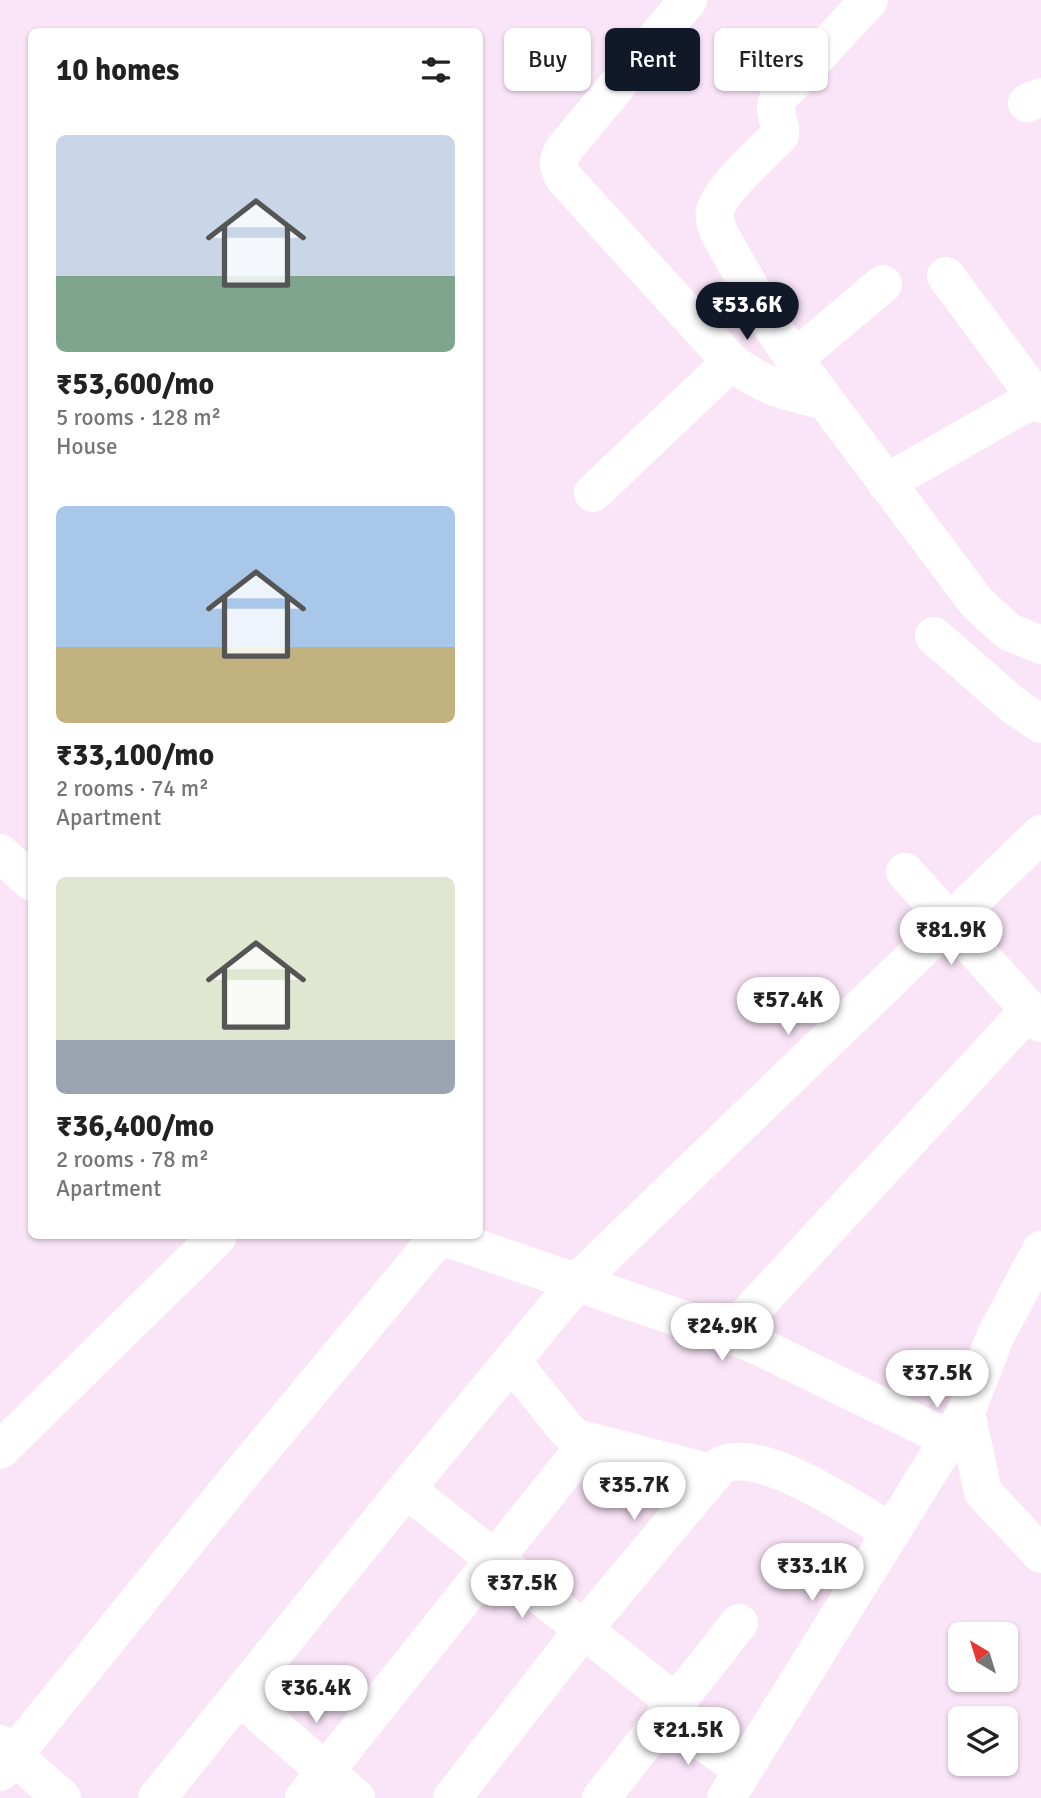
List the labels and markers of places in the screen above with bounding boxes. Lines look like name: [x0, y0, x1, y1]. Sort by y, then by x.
pin: ₹53.6K: [690, 282, 804, 342]
pin: ₹81.9K: [894, 908, 1008, 967]
pin: ₹57.4K: [731, 978, 845, 1037]
pin: ₹24.9K: [665, 1304, 779, 1363]
pin: ₹37.5K: [880, 1350, 994, 1410]
pin: ₹35.7K: [577, 1462, 691, 1522]
pin: ₹33.1K: [755, 1544, 869, 1603]
pin: ₹37.5K: [465, 1560, 579, 1620]
pin: ₹36.4K: [259, 1666, 373, 1725]
pin: ₹21.5K: [631, 1708, 745, 1767]

